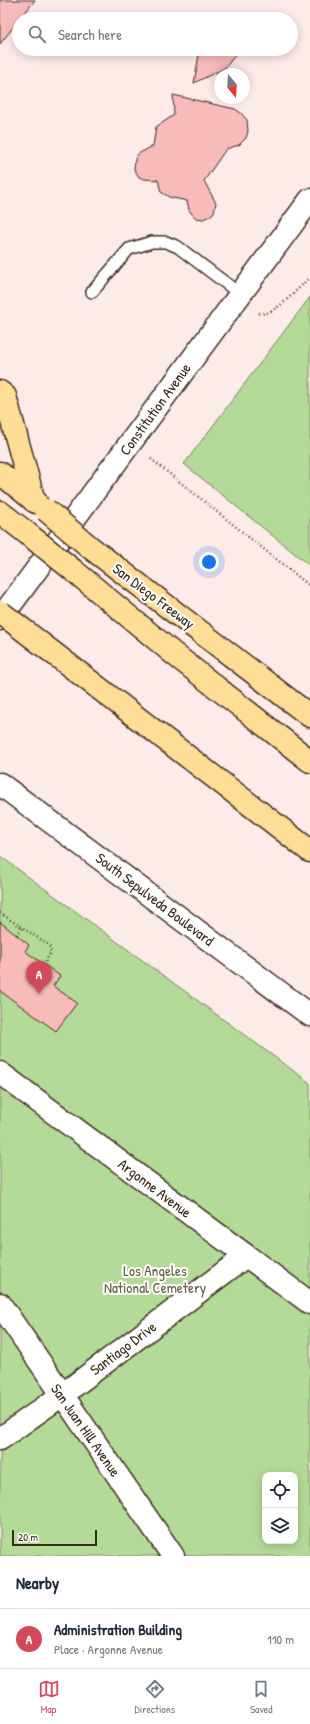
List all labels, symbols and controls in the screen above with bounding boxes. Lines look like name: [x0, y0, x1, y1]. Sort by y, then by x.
search box: [12, 12, 298, 56]
icon: search: [26, 23, 48, 45]
text: Search here: [58, 24, 122, 45]
north arrow: [214, 68, 250, 104]
street label: Constitution Avenue: [114, 359, 196, 459]
your location: [199, 552, 219, 572]
street label: San Diego Freeway: [108, 558, 200, 634]
street label: South Sepulveda Boulevard: [91, 847, 219, 951]
pin: A: [26, 961, 52, 994]
street label: Argonne Avenue: [114, 1153, 196, 1223]
park label: Los Angeles National Cemetery: [104, 1260, 206, 1298]
street label: Santiago Drive: [85, 1316, 161, 1380]
street label: San Juan Hill Avenue: [46, 1379, 126, 1481]
map controls: [262, 1472, 298, 1544]
button: locate: [262, 1472, 298, 1508]
button: layers: [262, 1508, 298, 1544]
scale bar: [12, 1528, 97, 1547]
text: 20 m: [18, 1530, 38, 1544]
text: Nearby: [16, 1571, 59, 1594]
text: Administration Building: [54, 1619, 182, 1640]
text: A: [26, 1630, 32, 1648]
text: 110 m: [267, 1630, 294, 1648]
text: Place · Argonne Avenue: [54, 1640, 163, 1658]
tab: Map: [38, 1678, 60, 1716]
tab: Directions: [135, 1678, 175, 1716]
tab: Saved: [250, 1678, 272, 1716]

